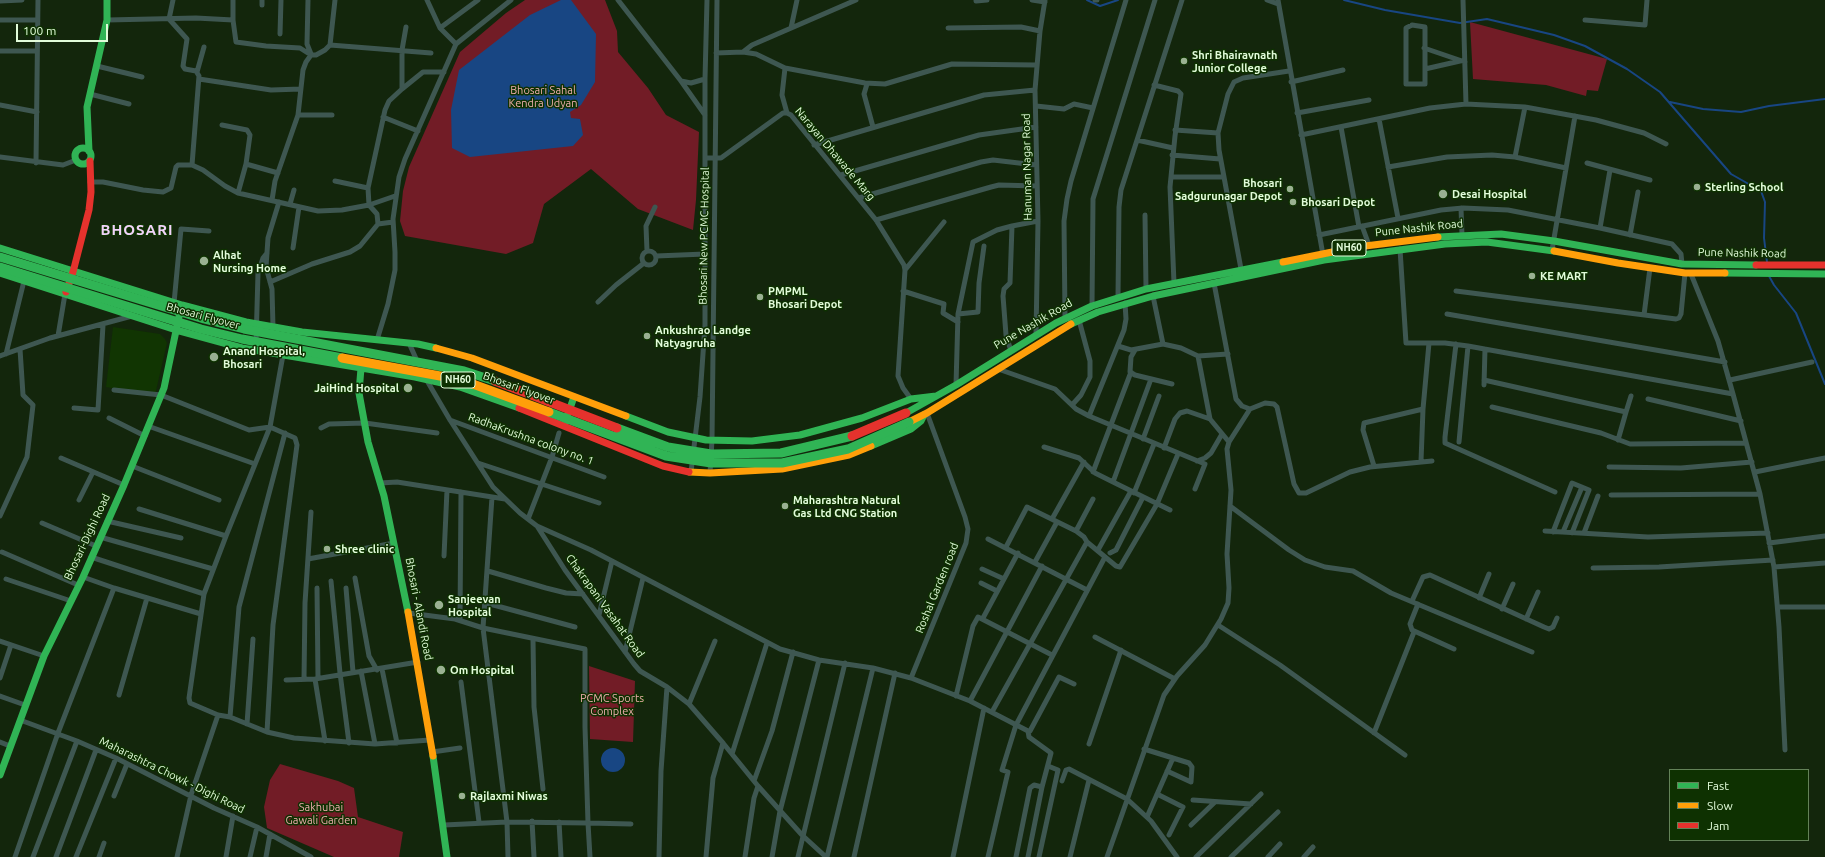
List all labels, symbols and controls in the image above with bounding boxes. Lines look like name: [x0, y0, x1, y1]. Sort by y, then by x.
scale bar: [18, 16, 110, 42]
text: 100 m: [23, 24, 56, 37]
place label: Shri Bhairavnath Junior College: [1192, 48, 1277, 74]
marker: Shri Bhairavnath Junior College: [1179, 56, 1189, 66]
park label: Bhosari Sahal Kendra Udyan: [509, 83, 577, 109]
street label: Narayan Dhawade Marg: [792, 105, 878, 203]
street label: Hanuman Nagar Road: [1019, 113, 1035, 221]
street label: Bhosari New PCMC Hospital: [696, 167, 712, 305]
place label: Bhosari Sadgurunagar Depot: [1175, 176, 1282, 202]
place label: Sterling School: [1705, 180, 1783, 194]
marker: Sterling School: [1692, 182, 1702, 192]
marker: Bhosari Sadgurunagar Depot: [1285, 184, 1295, 194]
place label: Desai Hospital: [1452, 187, 1526, 201]
marker: Desai Hospital: [1437, 188, 1449, 200]
place label: Bhosari Depot: [1301, 195, 1375, 209]
marker: Bhosari Depot: [1288, 197, 1298, 207]
street label: Pune Nashik Road: [1374, 217, 1464, 239]
district label: BHOSARI: [100, 221, 174, 239]
road number: NH60: [1332, 240, 1366, 256]
street label: Pune Nashik Road: [1698, 246, 1786, 260]
place label: Alhat Nursing Home: [213, 248, 286, 274]
marker: Alhat Nursing Home: [198, 255, 210, 267]
place label: KE MART: [1540, 269, 1588, 283]
marker: KE MART: [1527, 271, 1537, 281]
place label: PMPML Bhosari Depot: [768, 284, 842, 310]
marker: PMPML Bhosari Depot: [755, 292, 765, 302]
street label: Pune Nashik Road: [991, 296, 1075, 352]
street label: Bhosari Flyover: [165, 300, 241, 332]
place label: Ankushrao Landge Natyagruha: [655, 323, 751, 349]
marker: Ankushrao Landge Natyagruha: [642, 331, 652, 341]
place label: Anand Hospital, Bhosari: [223, 344, 305, 370]
marker: Anand Hospital, Bhosari: [208, 351, 220, 363]
street label: Bhosari Flyover: [481, 369, 557, 407]
road number: NH60: [441, 372, 475, 388]
place label: JaiHind Hospital: [314, 381, 399, 395]
marker: JaiHind Hospital: [402, 382, 414, 394]
street label: RadhaKrushna colony no. 1: [467, 410, 595, 468]
street label: Bhosari-Dighi Road: [61, 492, 113, 582]
place label: Maharashtra Natural Gas Ltd CNG Station: [793, 493, 900, 519]
marker: Maharashtra Natural Gas Ltd CNG Station: [780, 501, 790, 511]
street label: Roshal Garden road: [913, 541, 961, 635]
place label: Shree clinic: [335, 542, 394, 556]
marker: Shree clinic: [322, 544, 332, 554]
street label: Chakrapani Vasahat Road: [563, 552, 647, 660]
street label: Bhosari - Alandi Road: [403, 557, 435, 661]
place label: Sanjeevan Hospital: [448, 592, 501, 618]
marker: Sanjeevan Hospital: [433, 599, 445, 611]
place label: Om Hospital: [450, 663, 514, 677]
marker: Om Hospital: [435, 664, 447, 676]
park label: PCMC Sports Complex: [580, 691, 644, 717]
street label: Maharashtra Chowk - Dighi Road: [97, 734, 247, 816]
legend: [1669, 769, 1809, 841]
text: Fast: [1707, 779, 1729, 792]
place label: Rajlaxmi Niwas: [470, 789, 548, 803]
marker: Rajlaxmi Niwas: [457, 791, 467, 801]
text: Slow: [1707, 799, 1733, 812]
park label: Sakhubai Gawali Garden: [285, 800, 357, 826]
text: Jam: [1707, 819, 1729, 832]

